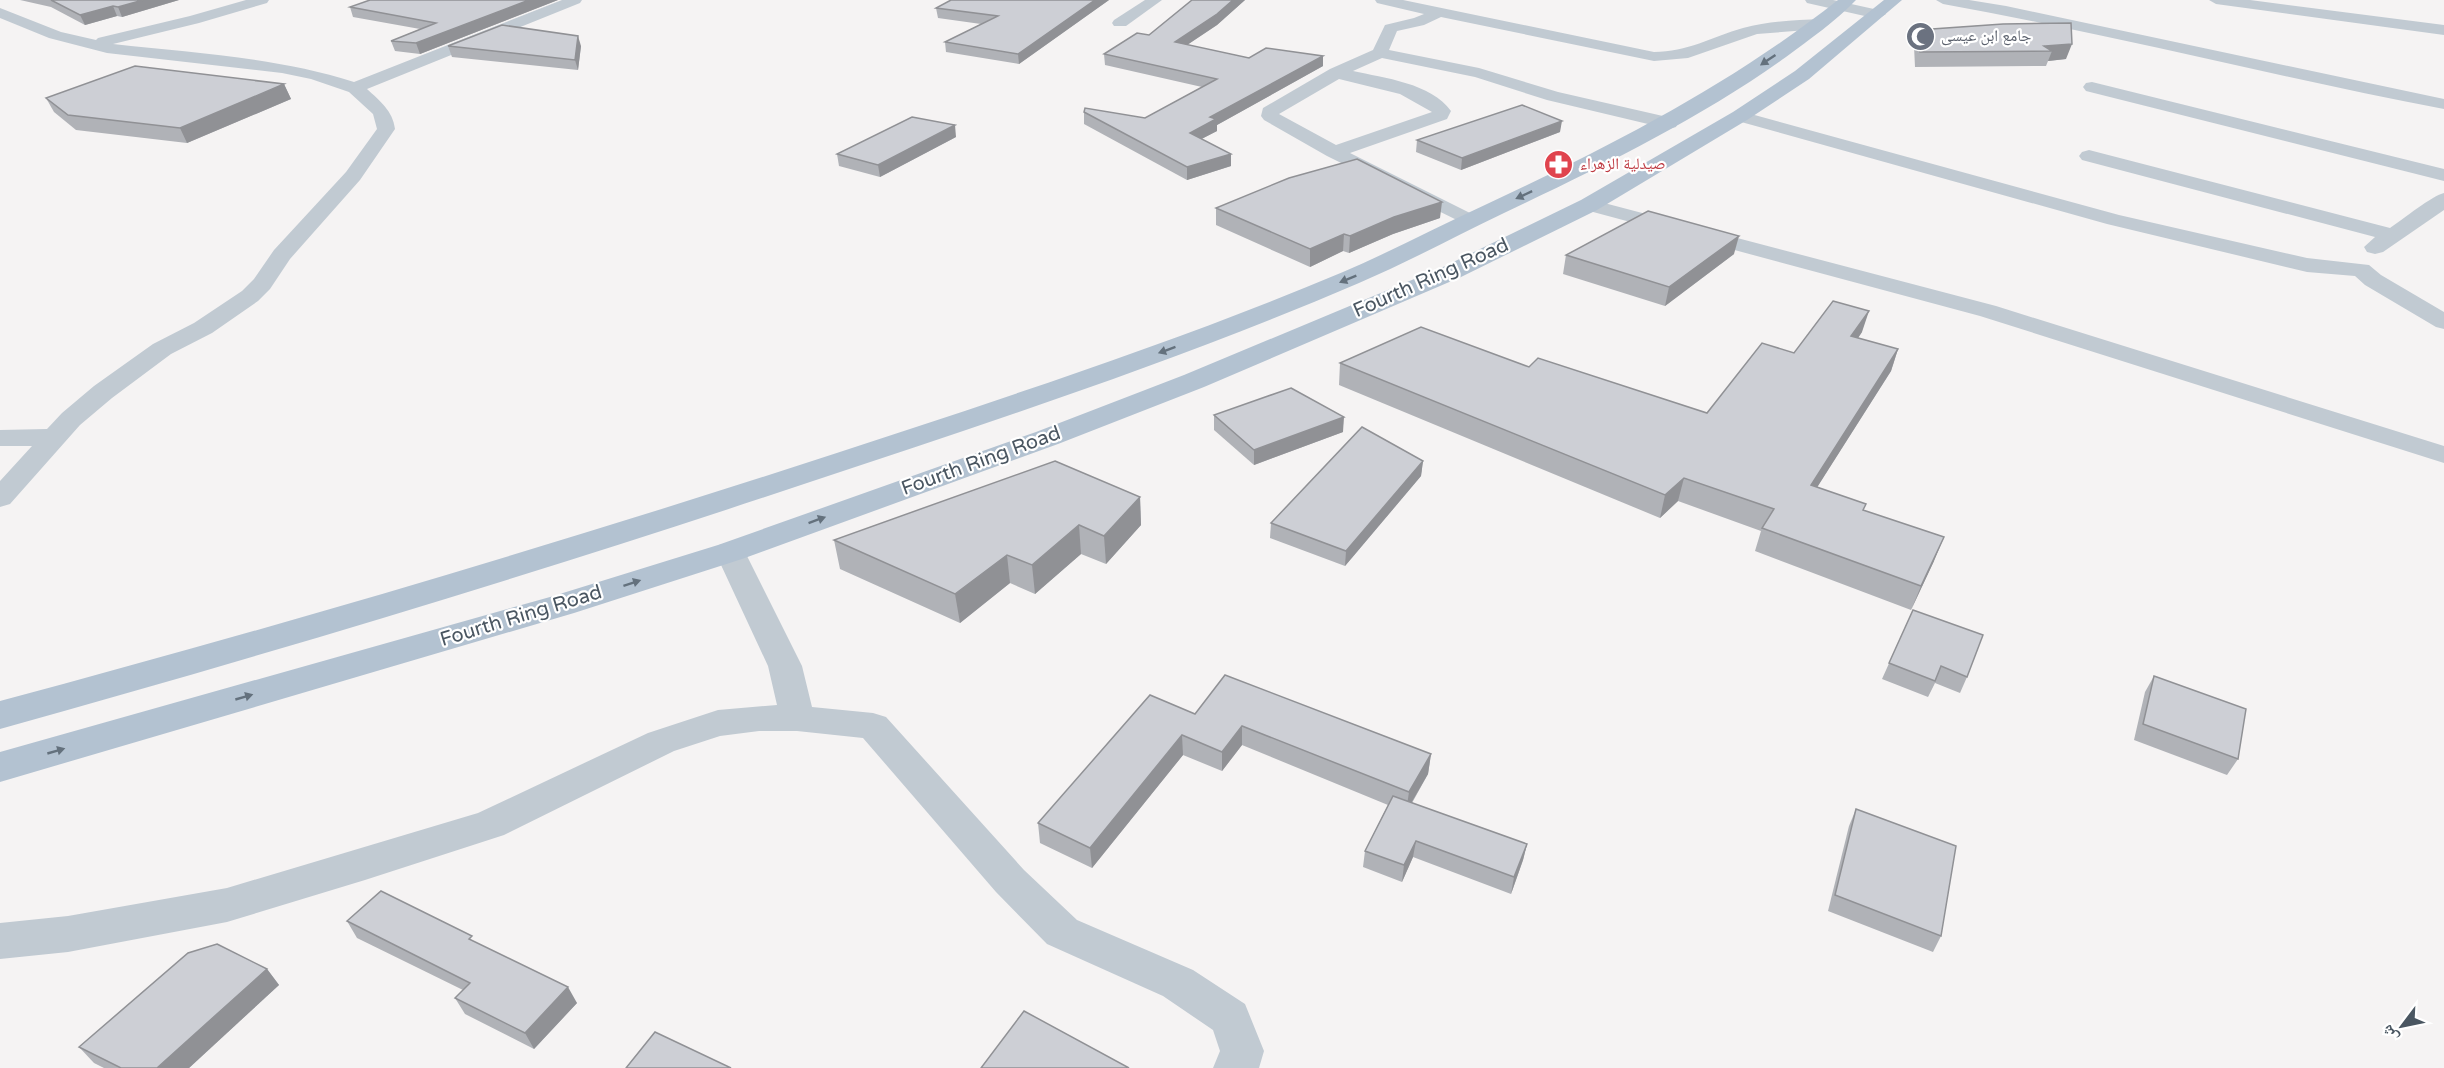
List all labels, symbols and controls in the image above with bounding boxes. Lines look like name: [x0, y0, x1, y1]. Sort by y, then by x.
mosque icon: جامع ابن عيسى: [1904, 20, 1936, 52]
place label: جامع ابن عيسى: [1941, 26, 2031, 46]
one-way arrow: [1760, 54, 1776, 65]
pharmacy icon: صيدلية الزهراء: [1543, 148, 1575, 180]
place label: صيدلية الزهراء: [1580, 154, 1666, 174]
one-way arrow: [1516, 191, 1533, 200]
street label: Fourth Ring Road: [1349, 233, 1513, 323]
one-way arrow: [1339, 275, 1357, 284]
one-way arrow: [1157, 345, 1175, 355]
street label: Fourth Ring Road: [898, 421, 1064, 501]
one-way arrow: [808, 515, 826, 524]
one-way arrow: [623, 578, 641, 587]
street label: Fourth Ring Road: [437, 580, 605, 652]
one-way arrow: [235, 692, 253, 701]
one-way arrow: [47, 746, 65, 755]
north arrow: [2372, 996, 2432, 1056]
text: ش: [2377, 1021, 2403, 1046]

